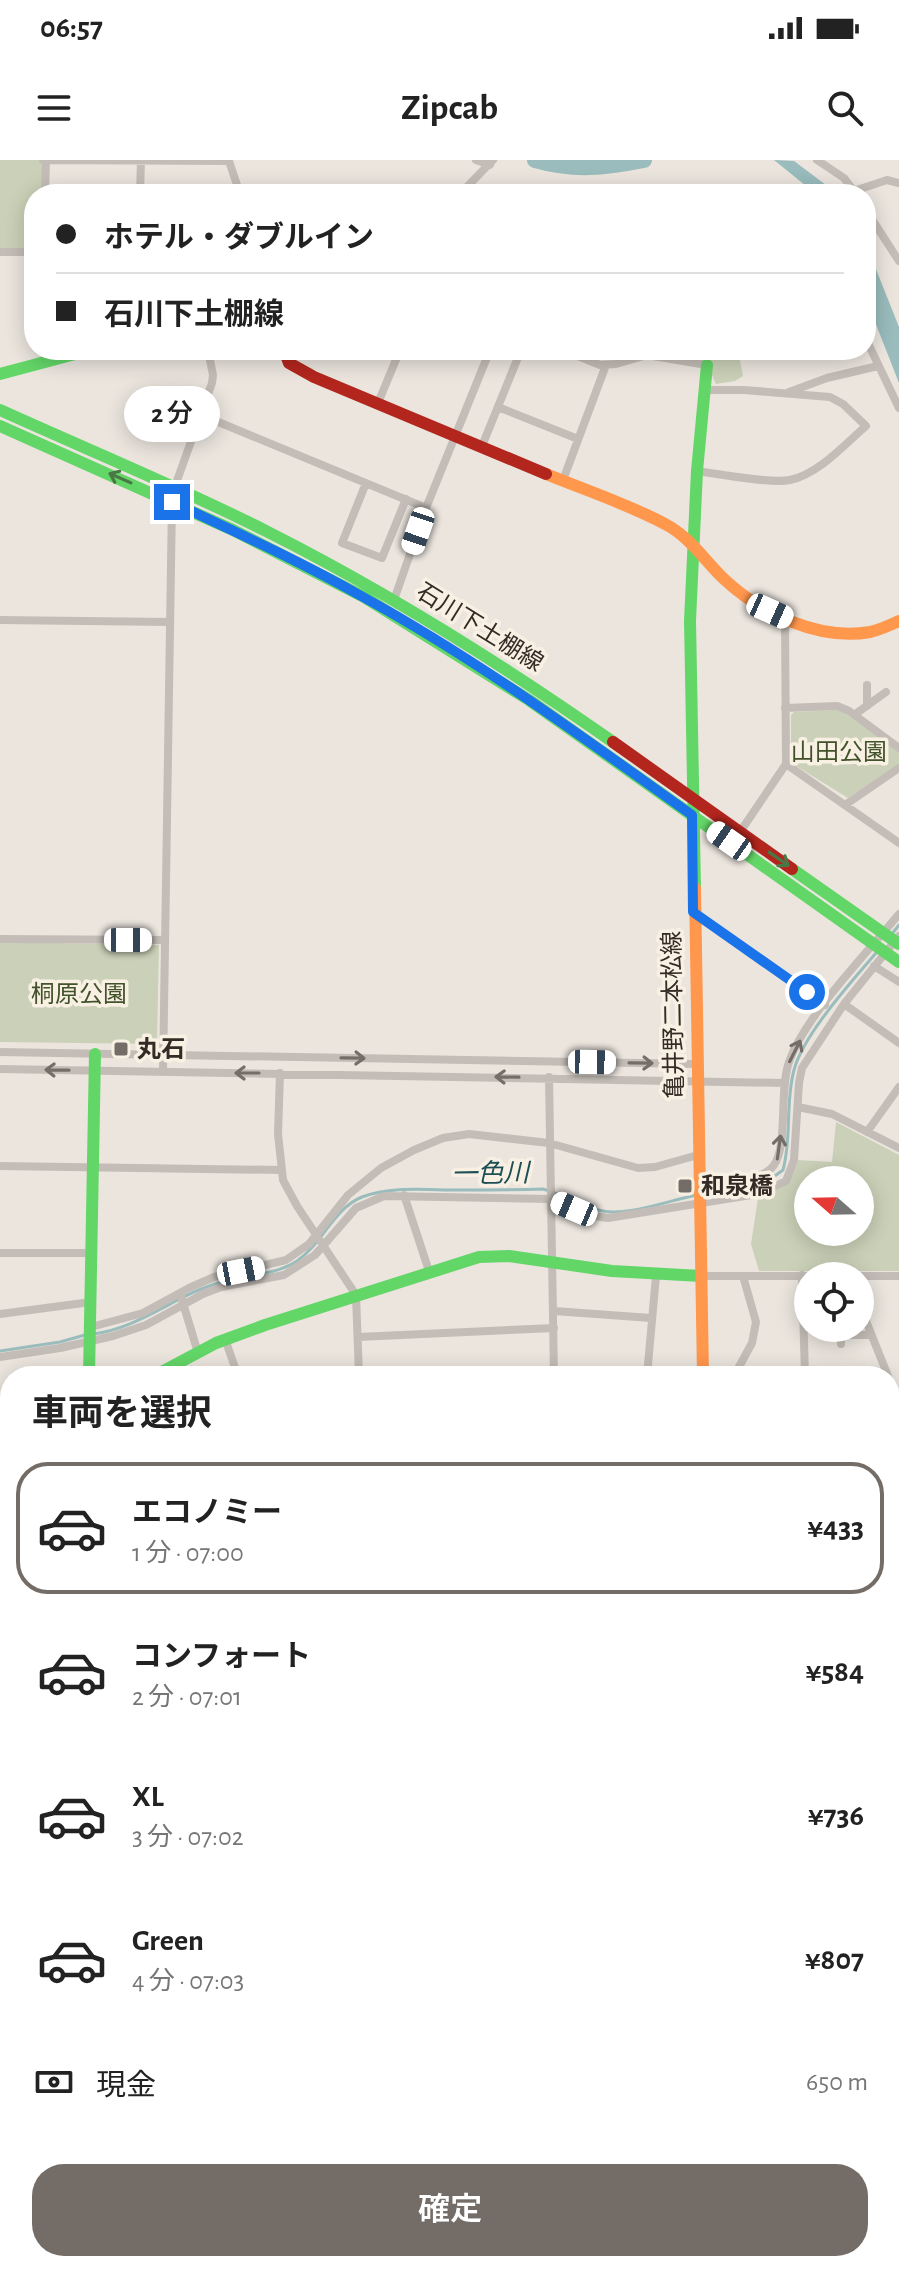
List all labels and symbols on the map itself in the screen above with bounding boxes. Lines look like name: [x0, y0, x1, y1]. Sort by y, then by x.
callout: 2 分: [124, 386, 220, 442]
one-way arrow: [108, 470, 132, 485]
route end: [154, 484, 190, 520]
car: [399, 504, 437, 558]
street label: 石川下土棚線: [412, 578, 548, 676]
car: [743, 590, 797, 632]
park label: 山田公園: [791, 740, 887, 765]
car: [702, 817, 756, 865]
one-way arrow: [767, 851, 789, 868]
car: [104, 928, 152, 952]
street label: 亀井野二本松線: [659, 931, 687, 1099]
route start: [789, 974, 825, 1010]
park label: 桐原公園: [31, 981, 127, 1007]
place label: 丸石: [137, 1036, 185, 1062]
one-way arrow: [787, 1039, 803, 1063]
marker: 丸石: [112, 1040, 130, 1058]
one-way arrow: [339, 1050, 366, 1066]
car: [568, 1050, 616, 1074]
one-way arrow: [627, 1055, 654, 1070]
one-way arrow: [44, 1062, 71, 1078]
one-way arrow: [234, 1065, 261, 1081]
one-way arrow: [494, 1069, 521, 1084]
one-way arrow: [772, 1135, 787, 1160]
water label: 一色川: [451, 1159, 532, 1188]
north arrow: [794, 1166, 874, 1246]
place label: 和泉橋: [701, 1173, 773, 1199]
marker: 和泉橋: [676, 1177, 694, 1195]
car: [547, 1189, 601, 1229]
car: [215, 1255, 267, 1287]

